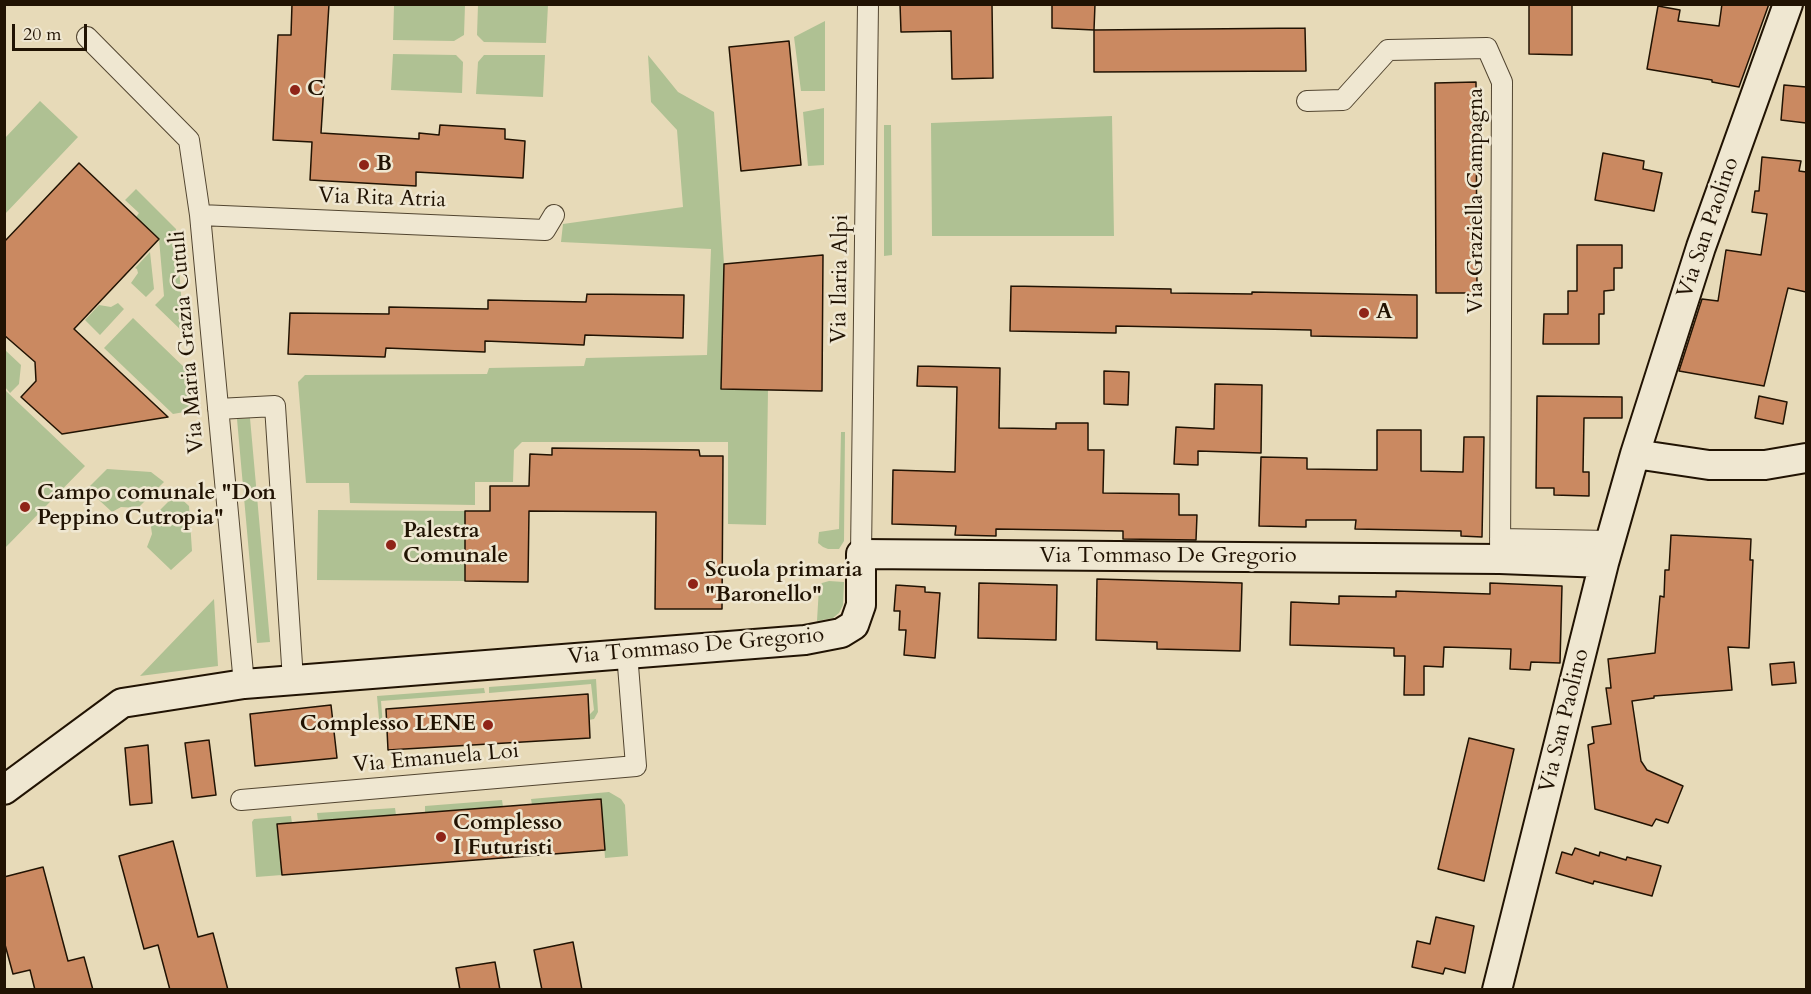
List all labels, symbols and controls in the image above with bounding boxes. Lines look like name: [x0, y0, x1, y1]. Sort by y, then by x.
scale bar: [15, 12, 90, 50]
text: 20 m: [23, 22, 62, 47]
place label: C: [307, 77, 324, 103]
marker: C: [288, 83, 302, 97]
street label: Via Graziella Campagna: [1464, 88, 1490, 314]
place label: B: [376, 152, 392, 178]
street label: Via San Paolino: [1673, 154, 1745, 302]
marker: B: [357, 158, 371, 172]
street label: Via Rita Atria: [318, 184, 446, 214]
street label: Via Ilaria Alpi: [827, 214, 855, 344]
street label: Via Maria Grazia Cutuli: [165, 229, 211, 455]
place label: A: [1376, 300, 1393, 326]
marker: A: [1357, 306, 1371, 320]
place label: Campo comunale "Don Peppino Cutropia": [37, 481, 276, 532]
marker: Campo comunale "Don Peppino Cutropia": [18, 500, 32, 514]
place label: Palestra Comunale: [403, 519, 508, 570]
marker: Palestra Comunale: [384, 538, 398, 552]
street label: Via Tommaso De Gregorio: [1039, 544, 1297, 570]
place label: Scuola primaria "Baronello": [705, 558, 863, 610]
marker: Scuola primaria "Baronello": [686, 577, 700, 591]
street label: Via Tommaso De Gregorio: [567, 623, 825, 671]
street label: Via San Paolino: [1534, 646, 1596, 796]
place label: Complesso LENE: [300, 712, 476, 738]
marker: Complesso LENE: [481, 718, 495, 732]
street label: Via Emanuela Loi: [352, 739, 520, 779]
place label: Complesso I Futuristi: [453, 811, 562, 862]
marker: Complesso I Futuristi: [434, 830, 448, 844]

